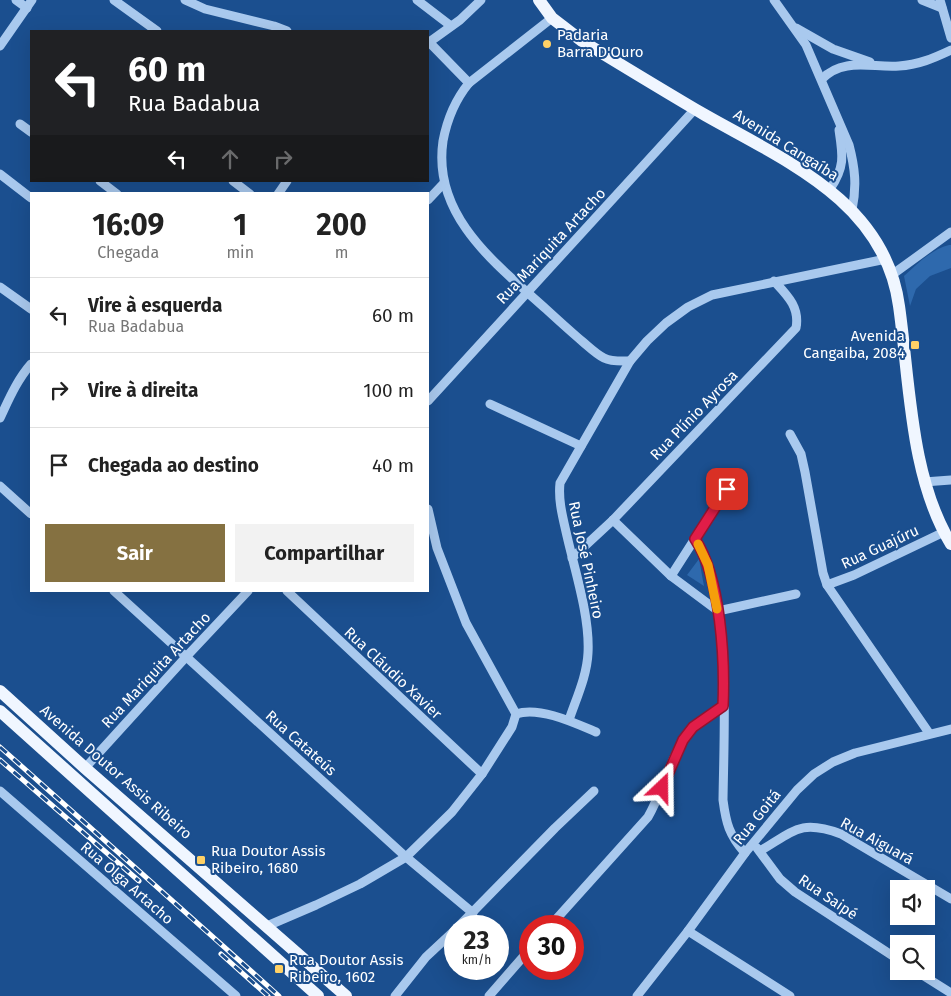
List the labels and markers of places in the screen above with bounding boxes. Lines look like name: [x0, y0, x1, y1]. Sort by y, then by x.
place label: Padaria Barra D'Ouro: [557, 26, 644, 61]
marker: Padaria Barra D'Ouro: [541, 38, 553, 50]
place label: Avenida Cangaiba, 2084: [803, 327, 905, 362]
marker: Avenida Cangaiba, 2084: [909, 339, 921, 351]
pin: [706, 468, 748, 510]
place label: Rua Doutor Assis Ribeiro, 1680: [211, 842, 326, 877]
marker: Rua Doutor Assis Ribeiro, 1680: [195, 854, 207, 866]
place label: Rua Doutor Assis Ribeiro, 1602: [289, 951, 404, 986]
marker: Rua Doutor Assis Ribeiro, 1602: [273, 963, 285, 975]

